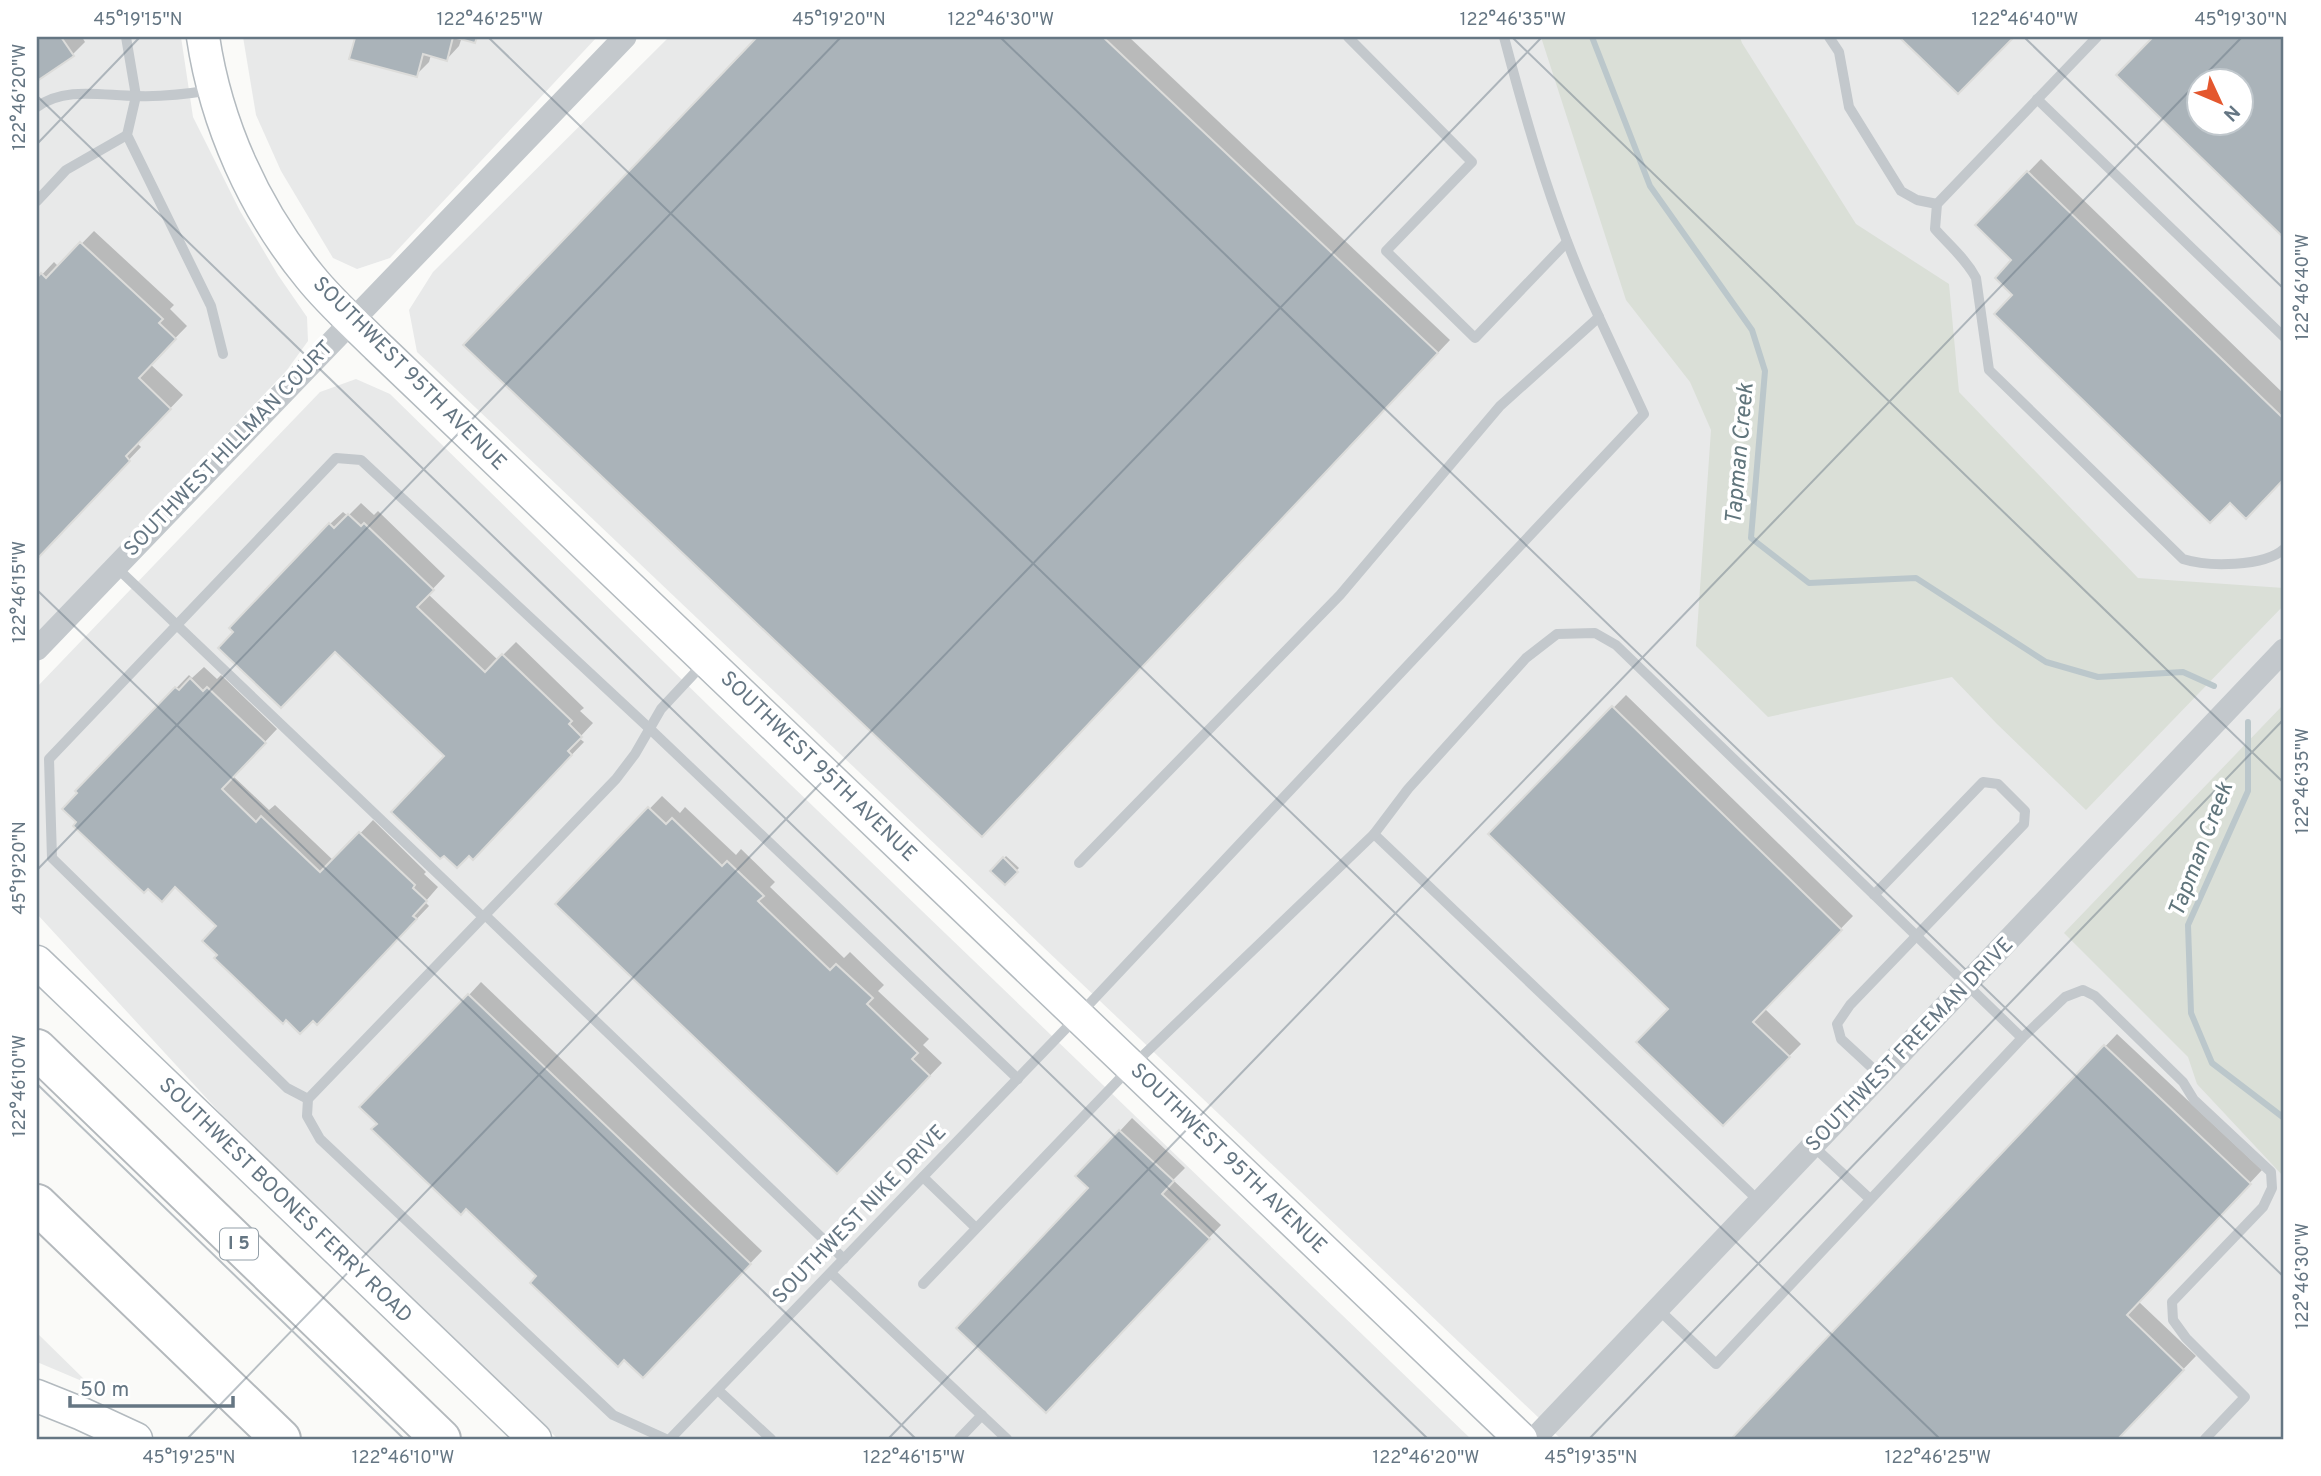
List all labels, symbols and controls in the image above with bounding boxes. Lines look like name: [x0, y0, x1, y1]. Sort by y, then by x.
text: 45°19'15"N: [94, 9, 182, 32]
text: 122°46'25"W: [437, 9, 543, 32]
text: 45°19'20"N: [792, 9, 886, 32]
text: 122°46'30"W: [948, 9, 1054, 32]
text: 122°46'35"W: [1460, 9, 1566, 32]
text: 122°46'40"W: [1972, 9, 2079, 32]
text: 45°19'30"N: [2194, 9, 2288, 32]
text: 122°46'20"W: [9, 44, 32, 150]
north arrow: [2184, 66, 2254, 136]
text: N: [2217, 99, 2244, 126]
text: 122°46'40"W: [2292, 234, 2315, 341]
street label: SOUTHWEST 95TH AVENUE: [306, 271, 512, 477]
street label: SOUTHWEST HILLMAN COURT: [118, 335, 340, 563]
water label: Tapman Creek: [1720, 382, 1762, 526]
text: 122°46'15"W: [9, 541, 32, 643]
street label: SOUTHWEST 95TH AVENUE: [714, 666, 922, 868]
text: 122°46'35"W: [2292, 728, 2315, 834]
water label: Tapman Creek: [2163, 778, 2241, 922]
text: 45°19'20"N: [9, 821, 32, 915]
street label: SOUTHWEST FREEMAN DRIVE: [1800, 932, 2020, 1158]
text: 122°46'10"W: [9, 1035, 32, 1137]
street label: SOUTHWEST 95TH AVENUE: [1124, 1058, 1332, 1260]
street label: SOUTHWEST BOONES FERRY ROAD: [153, 1072, 417, 1330]
street label: SOUTHWEST NIKE DRIVE: [767, 1120, 953, 1310]
text: 122°46'30"W: [2292, 1223, 2315, 1329]
road number: I 5: [220, 1228, 258, 1260]
scale bar: [70, 1364, 233, 1408]
text: 50 m: [80, 1377, 129, 1404]
text: 45°19'25"N: [142, 1447, 236, 1470]
text: 122°46'10"W: [352, 1447, 454, 1470]
text: 122°46'15"W: [863, 1447, 965, 1470]
text: 122°46'20"W: [1373, 1447, 1479, 1470]
text: 45°19'35"N: [1544, 1447, 1638, 1470]
text: 122°46'25"W: [1885, 1447, 1991, 1470]

